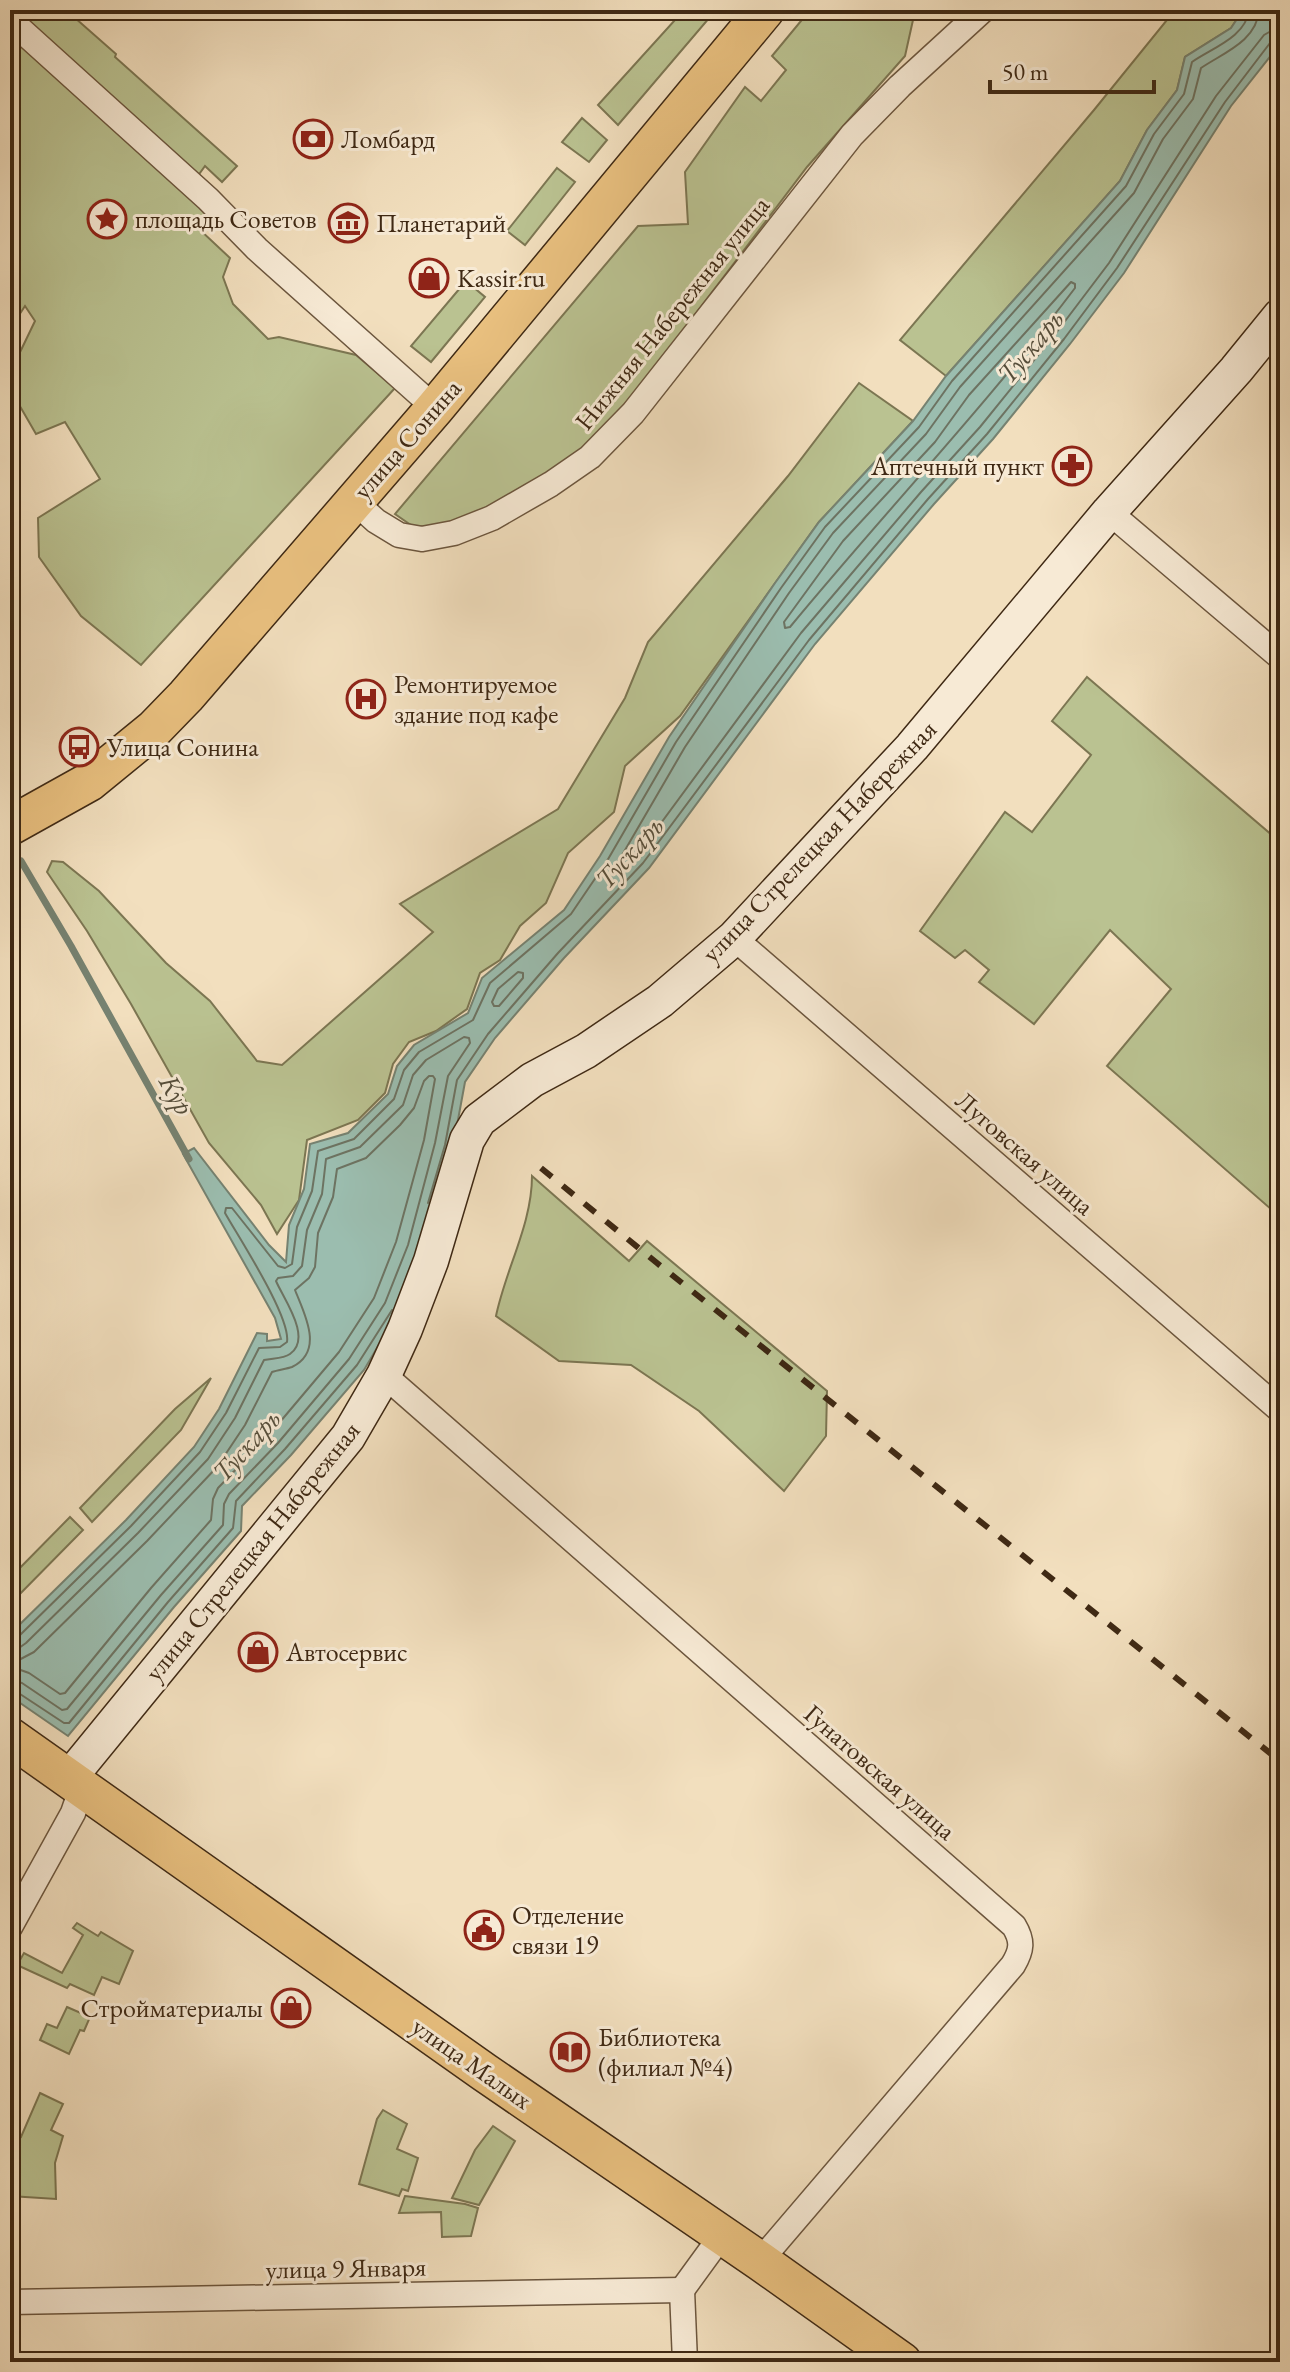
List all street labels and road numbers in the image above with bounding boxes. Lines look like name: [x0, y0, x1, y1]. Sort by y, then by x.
street label: Нижняя Набережная улица: [567, 189, 777, 437]
street label: улица Сонина: [345, 371, 469, 506]
street label: улица Стрелецкая Набережная: [694, 713, 944, 969]
street label: Луговская улица: [949, 1083, 1102, 1223]
street label: улица Стрелецкая Набережная: [137, 1414, 367, 1688]
street label: Гунатовская улица: [797, 1697, 964, 1848]
street label: улица Малых: [405, 2009, 539, 2117]
street label: улица 9 Января: [265, 2250, 427, 2286]

